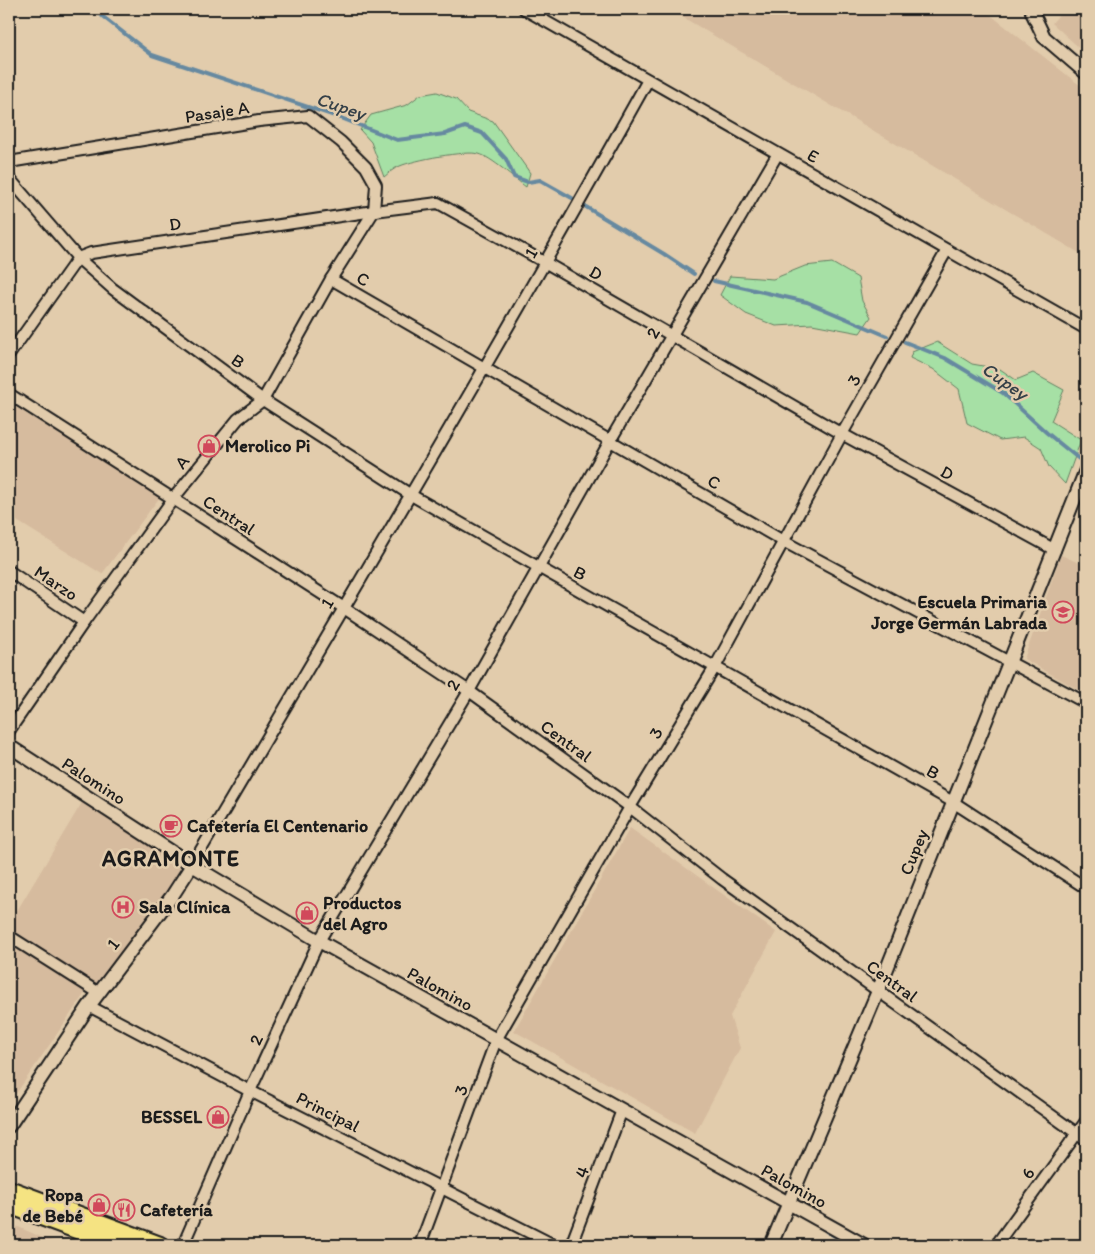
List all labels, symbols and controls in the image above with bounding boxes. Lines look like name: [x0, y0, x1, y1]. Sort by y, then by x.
water label: Cupey: [313, 87, 371, 126]
street label: Pasaje A: [183, 96, 251, 128]
street label: E: [803, 144, 823, 168]
street label: D: [168, 212, 183, 236]
street label: 1: [519, 244, 543, 262]
street label: D: [585, 260, 607, 286]
street label: C: [352, 267, 374, 291]
street label: 2: [641, 323, 665, 343]
street label: B: [227, 349, 249, 373]
water label: Cupey: [978, 357, 1034, 406]
street label: 3: [842, 370, 866, 390]
shop icon: Merolico Pi: [197, 434, 221, 458]
place label: Merolico Pi: [225, 435, 310, 457]
street label: A: [170, 450, 194, 473]
street label: D: [936, 460, 958, 486]
street label: C: [703, 470, 725, 494]
street label: Central: [199, 490, 259, 540]
street label: Marzo: [30, 560, 82, 606]
street label: B: [570, 561, 590, 585]
place label: Escuela Primaria Jorge Germán Labrada: [870, 591, 1048, 634]
street label: 1: [315, 594, 339, 612]
school or university icon: Escuela Primaria Jorge Germán Labrada: [1051, 600, 1075, 624]
street label: 2: [441, 675, 465, 695]
street label: Central: [536, 715, 596, 767]
street label: 3: [644, 723, 668, 743]
street label: Palomino: [58, 752, 130, 810]
street label: B: [922, 760, 944, 784]
cafe icon: Cafetería El Centenario: [159, 814, 183, 838]
place label: Cafetería El Centenario: [187, 815, 368, 837]
street label: Cupey: [895, 825, 933, 878]
district label: AGRAMONTE: [101, 845, 240, 872]
place label: Productos del Agro: [323, 892, 401, 935]
hospital icon: Sala Clínica: [111, 895, 135, 919]
place label: Sala Clínica: [139, 896, 231, 918]
shop icon: Productos del Agro: [295, 901, 319, 925]
street label: 1: [102, 934, 124, 954]
street label: Central: [862, 955, 922, 1007]
street label: Palomino: [403, 962, 477, 1016]
street label: 2: [244, 1031, 268, 1049]
street label: 3: [449, 1081, 473, 1098]
street label: Principal: [292, 1087, 364, 1137]
shop icon: BESSEL: [206, 1105, 230, 1129]
place label: BESSEL: [141, 1106, 203, 1128]
street label: Palomino: [757, 1159, 831, 1213]
street label: 4: [570, 1163, 594, 1181]
street label: 6: [1016, 1163, 1040, 1183]
place label: Ropa de Bebé: [22, 1184, 83, 1227]
shop icon: Ropa de Bebé: [87, 1193, 111, 1217]
restaurant icon: Cafetería: [112, 1198, 136, 1222]
place label: Cafetería: [140, 1199, 213, 1221]

